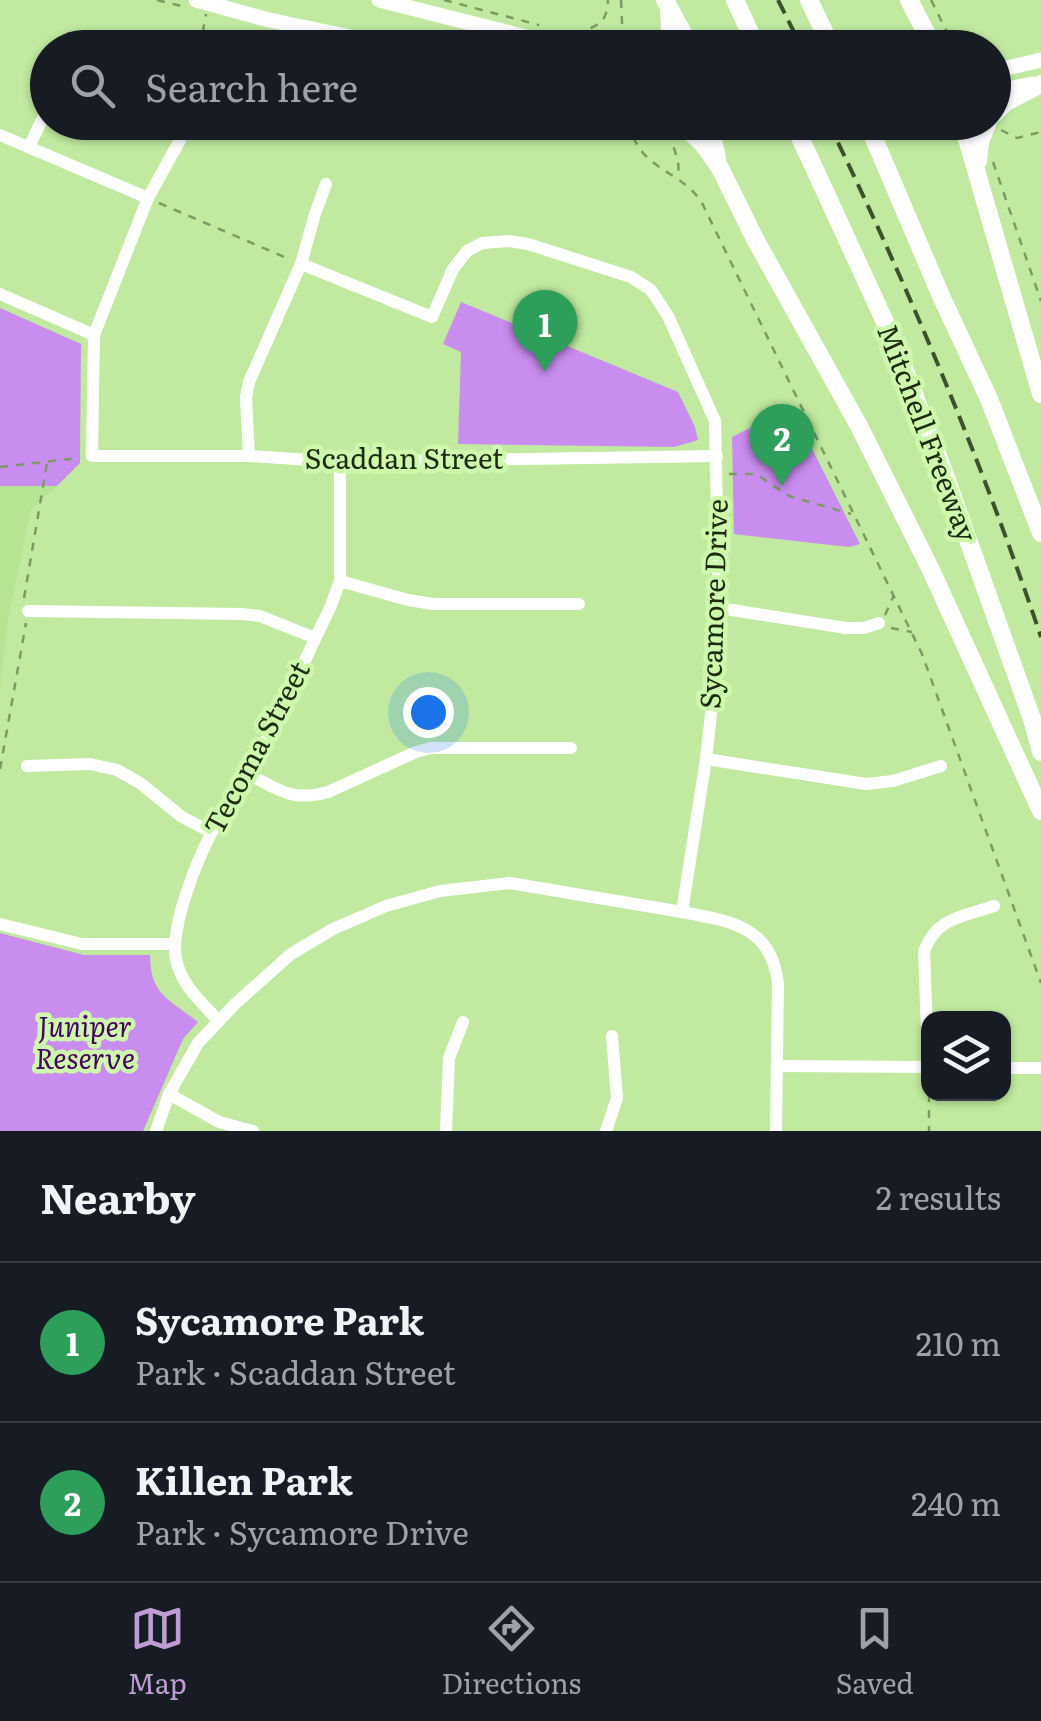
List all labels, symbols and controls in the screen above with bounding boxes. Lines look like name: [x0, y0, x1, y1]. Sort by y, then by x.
search box: [30, 30, 1011, 140]
text: Search here: [145, 57, 358, 114]
icon: search: [65, 58, 120, 113]
pin: 1: [512, 290, 578, 372]
street label: Mitchell Freeway: [868, 317, 990, 548]
pin: 2: [750, 404, 814, 486]
street label: Scaddan Street: [305, 436, 504, 478]
street label: Sycamore Drive: [687, 498, 737, 710]
street label: Tecoma Street: [192, 652, 319, 841]
your location: [403, 687, 454, 738]
park label: Juniper Reserve: [35, 1004, 135, 1078]
map controls: [921, 1011, 1011, 1101]
button: layers: [921, 1011, 1011, 1101]
text: Nearby: [40, 1165, 196, 1227]
text: 2 results: [876, 1172, 1001, 1220]
text: Sycamore Park: [135, 1290, 424, 1347]
text: 1: [66, 1318, 79, 1366]
text: 210 m: [916, 1318, 1001, 1366]
text: Park · Scaddan Street: [135, 1347, 456, 1395]
text: Killen Park: [135, 1450, 353, 1507]
text: 2: [64, 1478, 81, 1526]
text: 240 m: [911, 1478, 1001, 1526]
text: Park · Sycamore Drive: [135, 1507, 469, 1555]
tab: Map: [127, 1601, 187, 1703]
tab: Directions: [441, 1601, 581, 1703]
tab: Saved: [836, 1601, 914, 1703]

